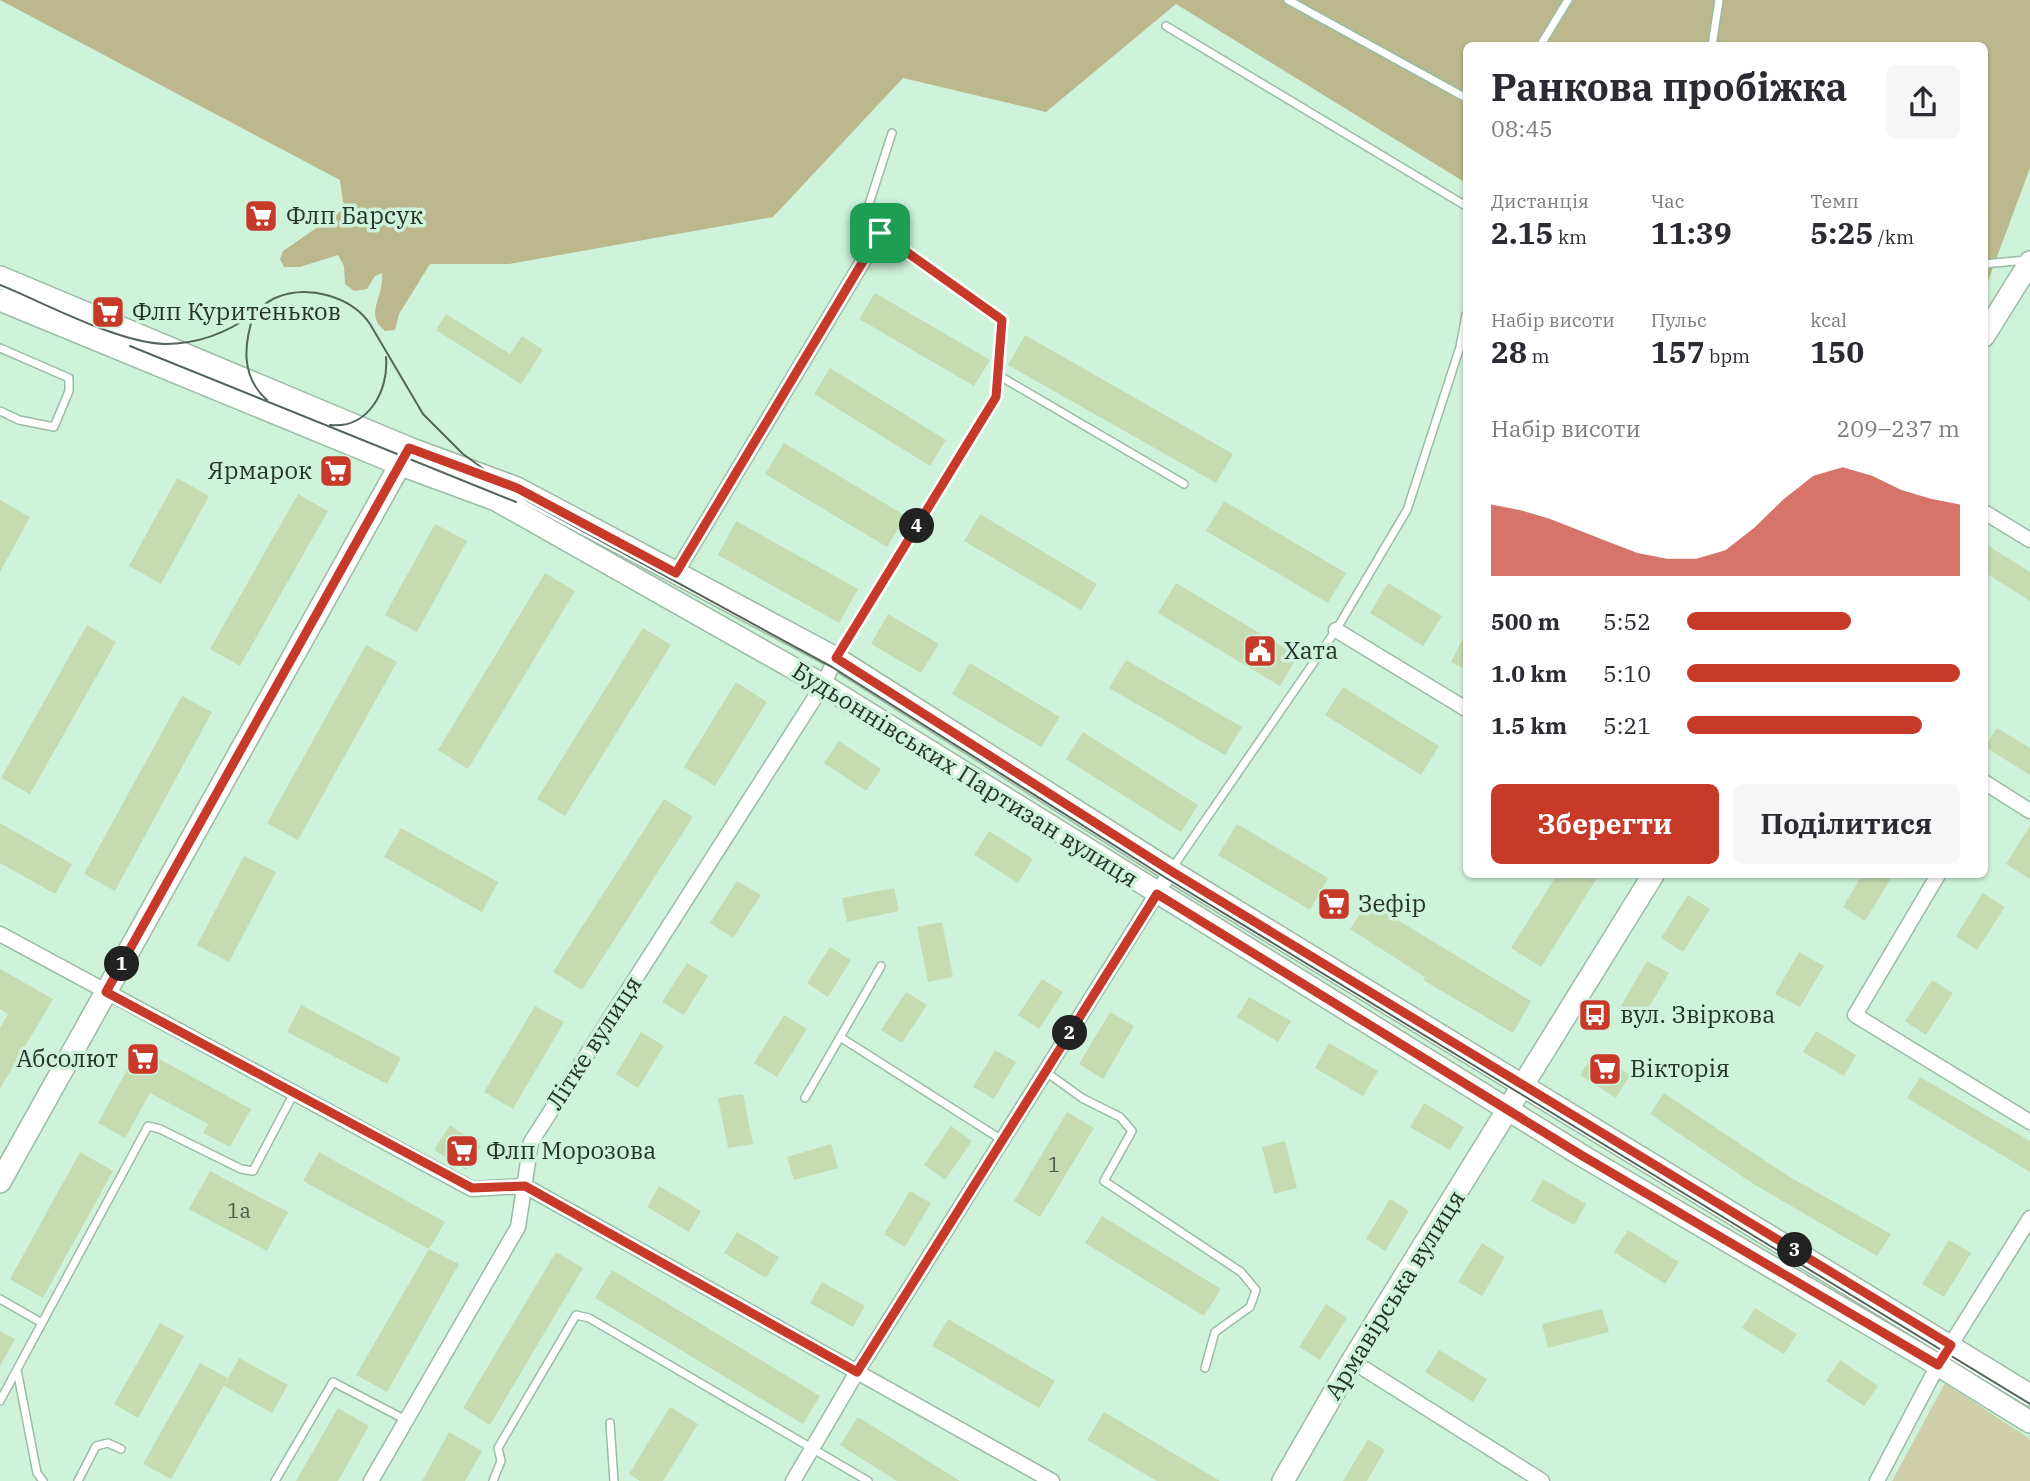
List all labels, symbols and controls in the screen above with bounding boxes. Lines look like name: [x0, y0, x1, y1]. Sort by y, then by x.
text: Ранкова пробіжка: [1491, 62, 1847, 111]
button: share: [1886, 65, 1960, 139]
text: 08:45: [1491, 113, 1553, 143]
text: Дистанція: [1491, 189, 1589, 213]
text: Час: [1651, 189, 1684, 213]
text: Темп: [1810, 189, 1859, 213]
supermarket icon: Флп Барсук: [242, 197, 280, 235]
place label: Флп Барсук: [286, 199, 423, 231]
pin: [850, 203, 910, 263]
text: 2.15: [1491, 213, 1553, 252]
text: 11:39: [1651, 213, 1732, 252]
text: 5:25: [1810, 213, 1873, 252]
icon: arrive: [861, 214, 899, 252]
text: km: [1553, 225, 1587, 249]
text: /km: [1873, 225, 1914, 249]
supermarket icon: Флп Куритеньков: [89, 293, 127, 331]
place label: Флп Куритеньков: [132, 295, 341, 327]
text: Набір висоти: [1491, 308, 1615, 332]
text: Пульс: [1651, 308, 1707, 332]
text: kcal: [1810, 308, 1847, 332]
text: 28: [1491, 332, 1527, 371]
text: 157: [1651, 332, 1705, 371]
text: 150: [1810, 332, 1864, 371]
text: m: [1527, 344, 1550, 368]
text: bpm: [1705, 344, 1750, 368]
text: Набір висоти: [1491, 413, 1641, 443]
text: 209–237 m: [1836, 413, 1960, 443]
supermarket icon: Ярмарок: [317, 452, 355, 490]
place label: Ярмарок: [208, 454, 312, 486]
pin: 4: [900, 508, 934, 544]
text: 4: [911, 513, 922, 537]
text: 500 m: [1491, 606, 1560, 636]
text: 5:52: [1603, 606, 1651, 636]
public building icon: Хата: [1241, 632, 1279, 670]
place label: Хата: [1284, 634, 1338, 666]
street label: Будьоннівських Партизан вулиця: [787, 654, 1144, 894]
text: 1.0 km: [1491, 658, 1567, 688]
text: 5:10: [1603, 658, 1651, 688]
text: 1.5 km: [1491, 710, 1567, 740]
text: 5:21: [1603, 710, 1651, 740]
button: Зберегти: [1491, 784, 1719, 864]
button: Поділитися: [1733, 784, 1960, 864]
supermarket icon: Зефір: [1315, 885, 1353, 923]
place label: Зефір: [1358, 887, 1426, 919]
pin: 1: [104, 946, 140, 982]
text: 1: [116, 951, 127, 975]
street label: Літке вулиця: [538, 969, 648, 1116]
bus stop icon: вул. Звіркова: [1576, 996, 1614, 1034]
place label: вул. Звіркова: [1620, 998, 1775, 1030]
pin: 2: [1052, 1016, 1088, 1050]
text: 2: [1064, 1020, 1075, 1044]
supermarket icon: Абсолют: [124, 1040, 162, 1078]
place label: Абсолют: [16, 1042, 118, 1074]
supermarket icon: Вікторія: [1586, 1050, 1624, 1088]
place label: Вікторія: [1630, 1052, 1730, 1084]
supermarket icon: Флп Морозова: [443, 1132, 481, 1170]
place label: Флп Морозова: [486, 1134, 656, 1166]
house number: 1: [1048, 1150, 1060, 1178]
street label: Армавірська вулиця: [1317, 1184, 1472, 1405]
house number: 1а: [227, 1196, 251, 1224]
pin: 3: [1778, 1232, 1812, 1268]
text: 3: [1789, 1237, 1800, 1261]

